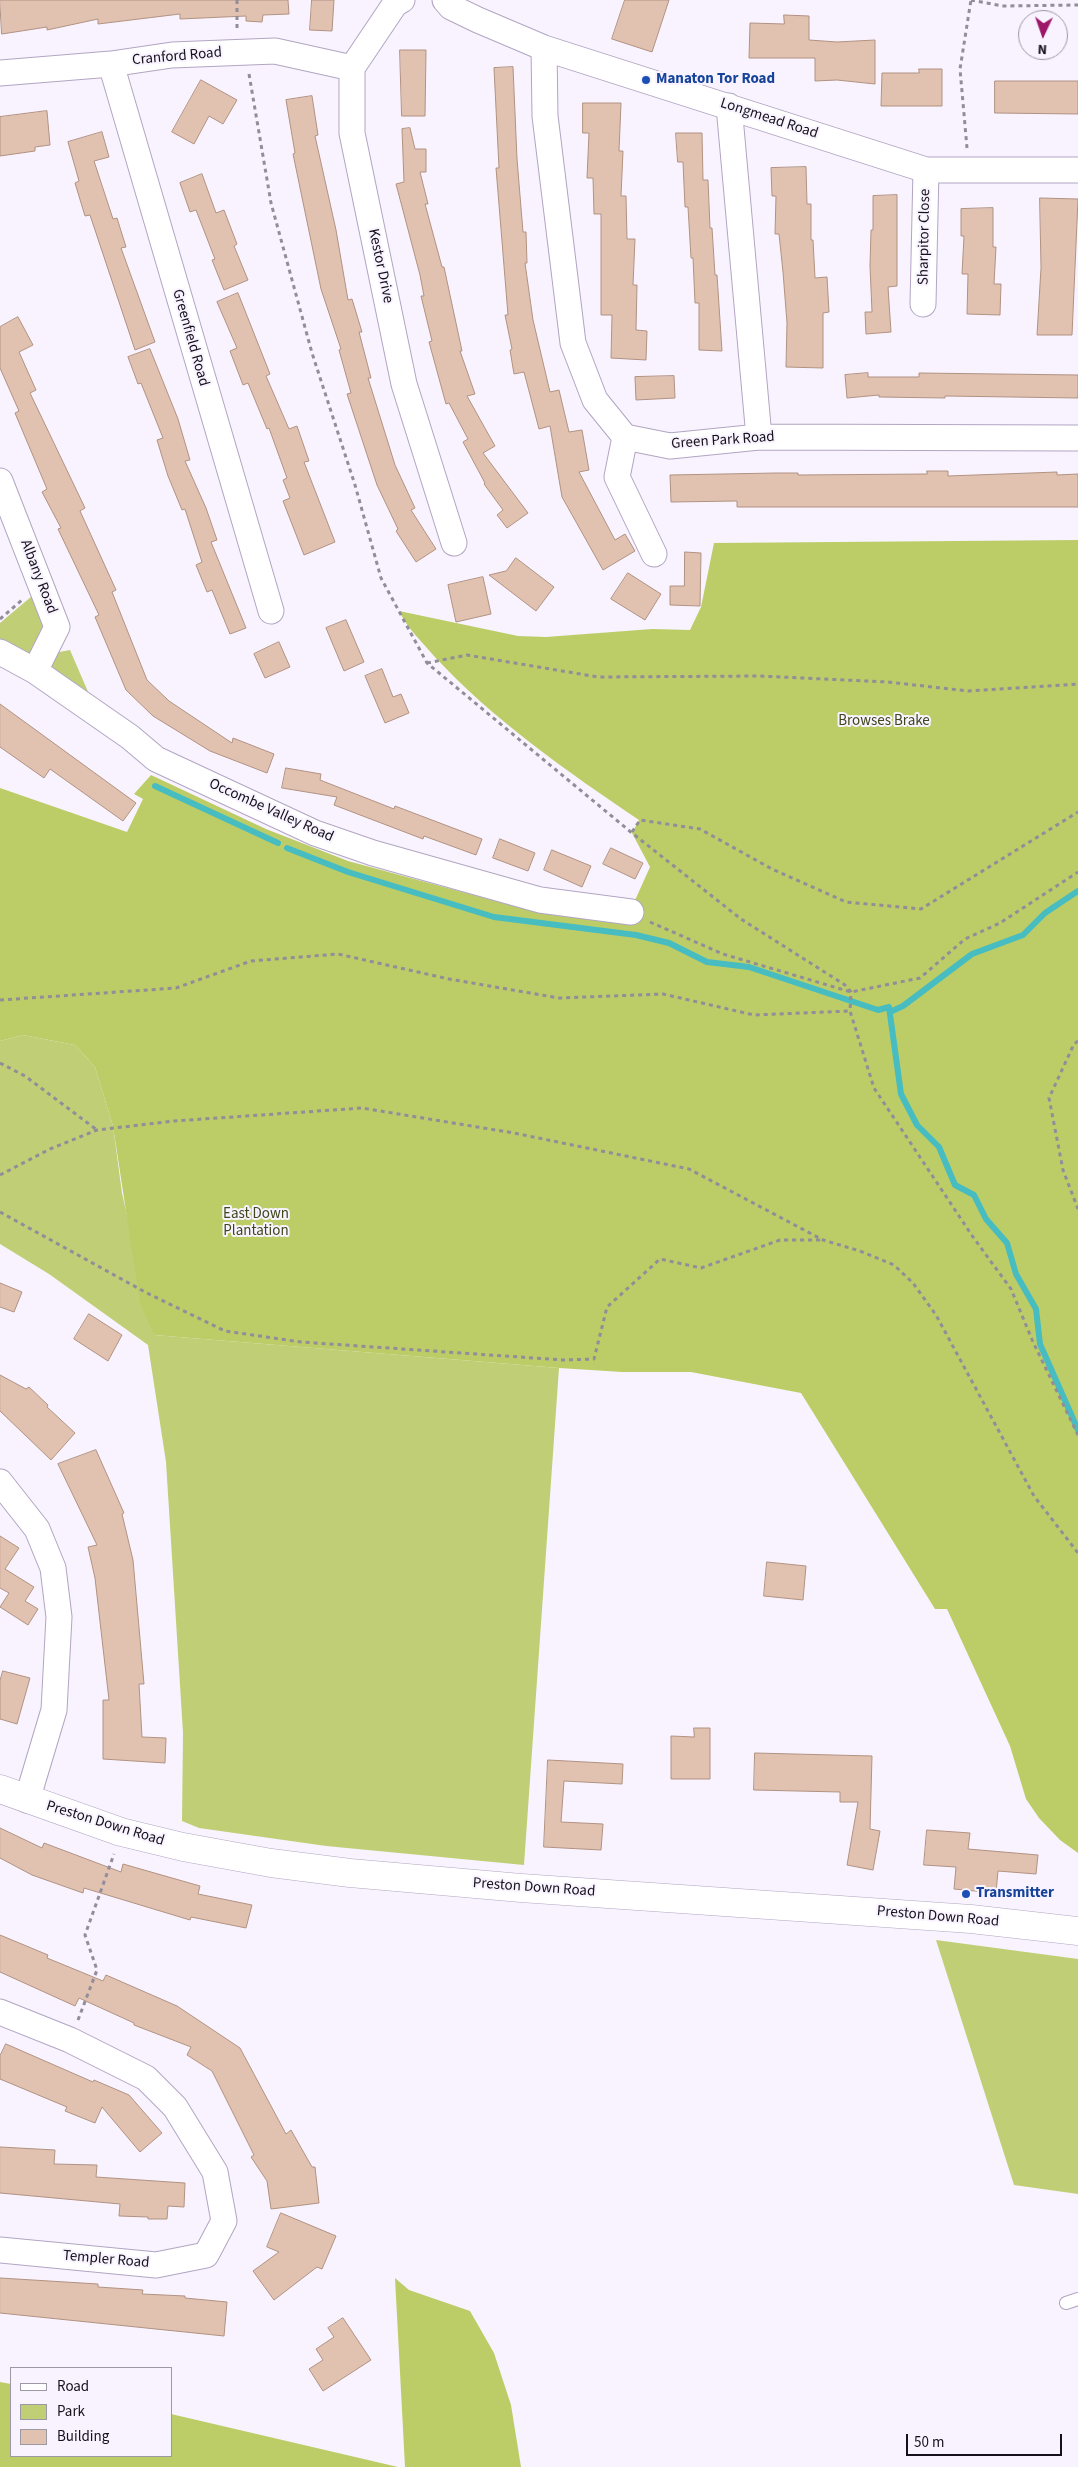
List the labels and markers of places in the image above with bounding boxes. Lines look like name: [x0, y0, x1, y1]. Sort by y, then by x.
place label: Manaton Tor Road: [656, 71, 775, 89]
marker: Manaton Tor Road: [640, 74, 652, 86]
place label: Transmitter: [976, 1885, 1054, 1903]
marker: Transmitter: [960, 1888, 972, 1900]

